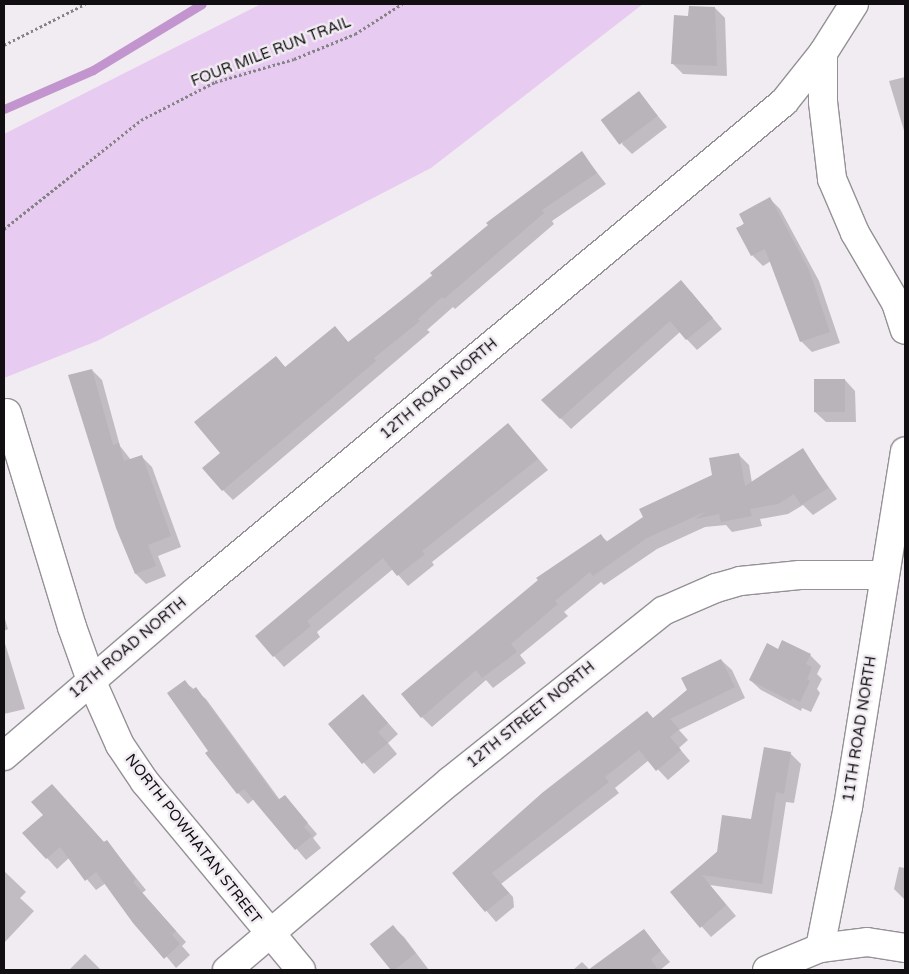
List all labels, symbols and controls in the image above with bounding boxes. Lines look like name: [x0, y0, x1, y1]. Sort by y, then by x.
street label: FOUR MILE RUN TRAIL: [189, 13, 353, 91]
street label: 12TH ROAD NORTH: [377, 335, 501, 443]
street label: 12TH ROAD NORTH: [66, 594, 190, 702]
street label: 11TH ROAD NORTH: [840, 655, 880, 803]
street label: 12TH STREET NORTH: [463, 658, 599, 772]
street label: NORTH POWHATAN STREET: [121, 751, 265, 927]

